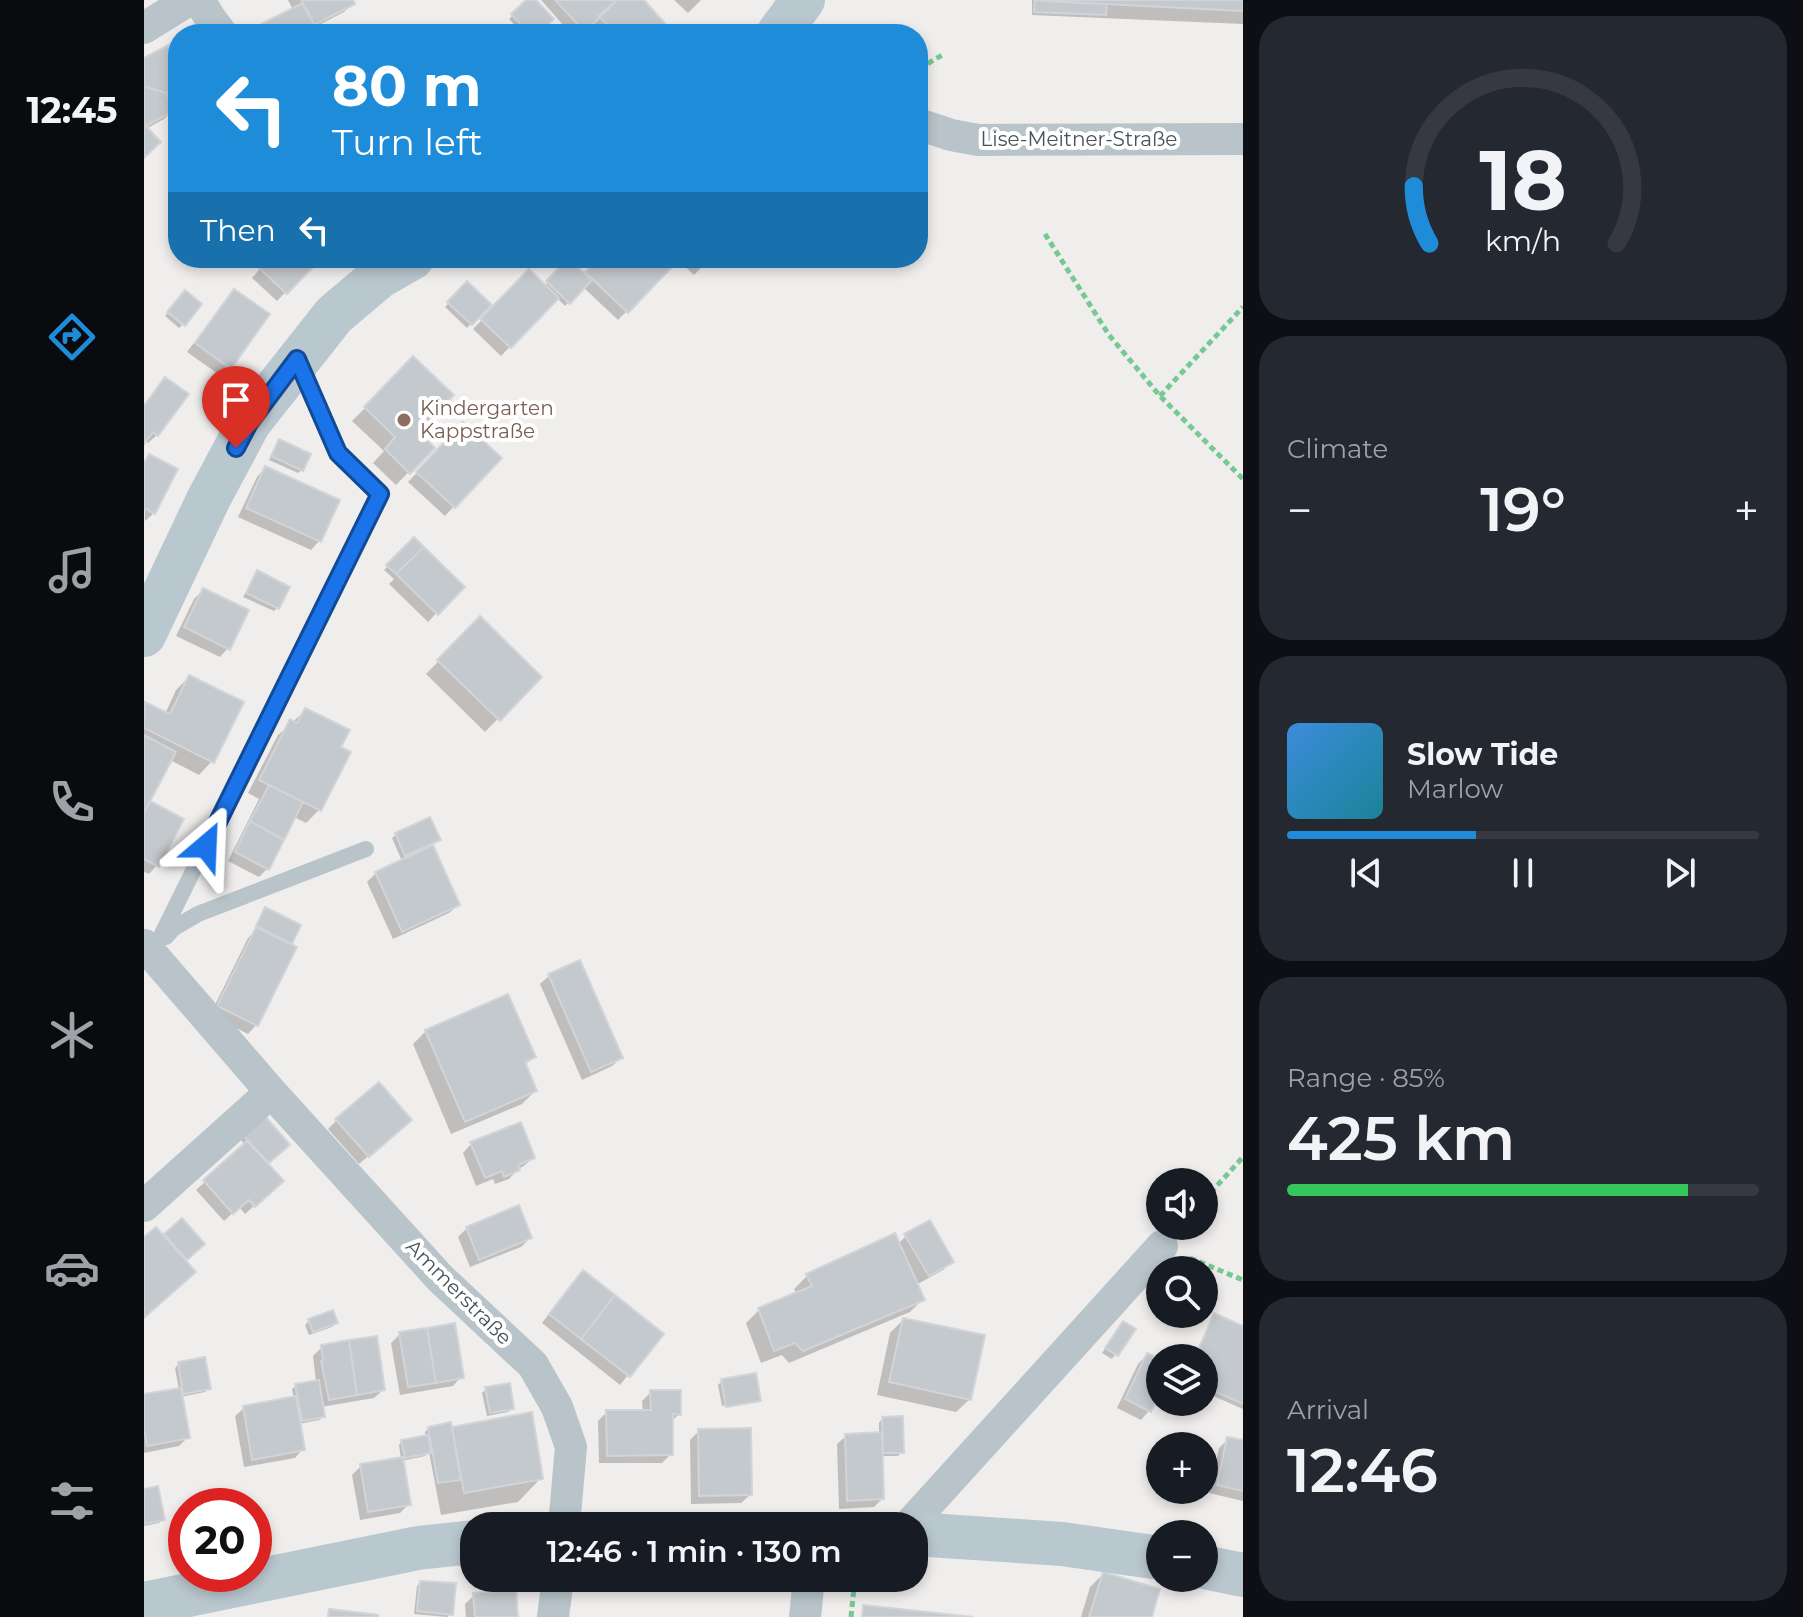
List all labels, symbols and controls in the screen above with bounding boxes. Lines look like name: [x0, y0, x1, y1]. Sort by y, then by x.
text: 80 m: [332, 52, 482, 120]
icon: left: [200, 56, 304, 160]
text: 12:45: [26, 88, 118, 132]
text: Turn left: [332, 120, 483, 164]
street label: Lise-Meitner-Straße: [981, 127, 1177, 151]
text: 18: [1479, 129, 1567, 231]
icon: left: [292, 208, 336, 252]
text: Then: [200, 212, 276, 249]
text: km/h: [1485, 223, 1561, 258]
icon: directions: [44, 309, 100, 365]
pin: [202, 366, 270, 448]
icon: arrive: [214, 378, 258, 422]
place label: Kindergarten Kappstraße: [420, 396, 554, 443]
marker: Kindergarten Kappstraße: [395, 411, 413, 429]
text: Climate: [1287, 433, 1388, 465]
text: 19°: [1480, 473, 1566, 546]
text: −: [1287, 483, 1312, 537]
text: +: [1734, 483, 1759, 537]
icon: music: [44, 542, 100, 598]
text: Slow Tide: [1407, 736, 1558, 773]
text: Marlow: [1407, 773, 1503, 805]
icon: phone: [44, 774, 100, 830]
position arrow: [164, 804, 248, 888]
icon: previous: [1344, 851, 1388, 895]
icon: pause: [1501, 851, 1545, 895]
icon: next: [1658, 851, 1702, 895]
icon: climate: [44, 1007, 100, 1063]
text: Range · 85%: [1287, 1062, 1445, 1094]
text: 425 km: [1287, 1102, 1515, 1175]
map controls: [1146, 1168, 1218, 1592]
button: sound: [1146, 1168, 1218, 1240]
street label: Ammerstraße: [401, 1234, 517, 1350]
icon: car: [44, 1240, 100, 1296]
button: search: [1146, 1256, 1218, 1328]
button: layers: [1146, 1344, 1218, 1416]
text: Arrival: [1287, 1394, 1369, 1426]
button: +: [1146, 1432, 1218, 1504]
text: 12:46: [1287, 1434, 1438, 1507]
icon: filters: [44, 1473, 100, 1529]
speed limit sign: 20: [168, 1488, 272, 1592]
button: −: [1146, 1520, 1218, 1592]
text: 12:46 · 1 min · 130 m: [546, 1533, 842, 1570]

